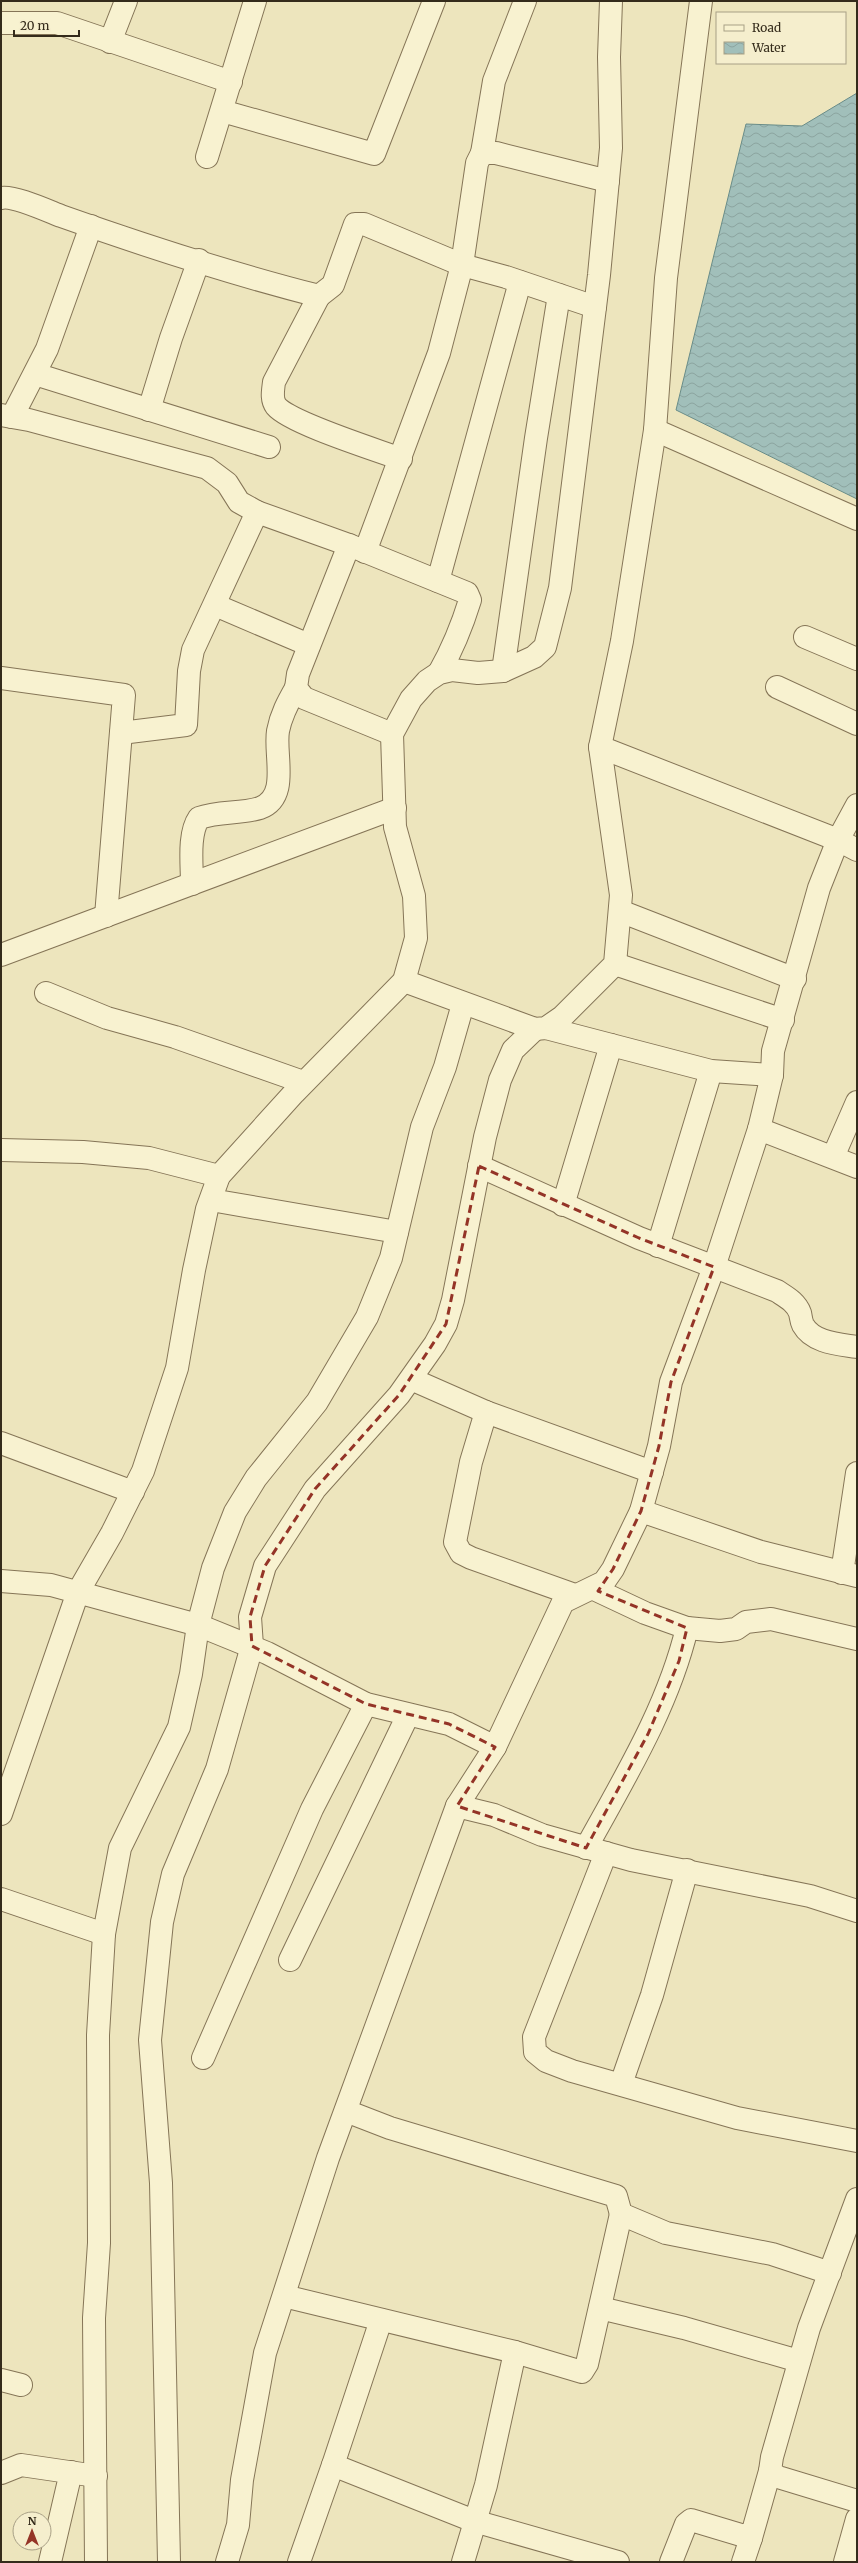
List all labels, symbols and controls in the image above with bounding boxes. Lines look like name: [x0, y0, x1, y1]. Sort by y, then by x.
scale bar: [14, 12, 79, 38]
legend: [716, 12, 846, 64]
text: 20 m: [20, 18, 49, 33]
text: Road: [752, 20, 781, 35]
text: Water: [751, 40, 787, 55]
north arrow: [12, 2511, 52, 2551]
text: N: [28, 2514, 37, 2528]

